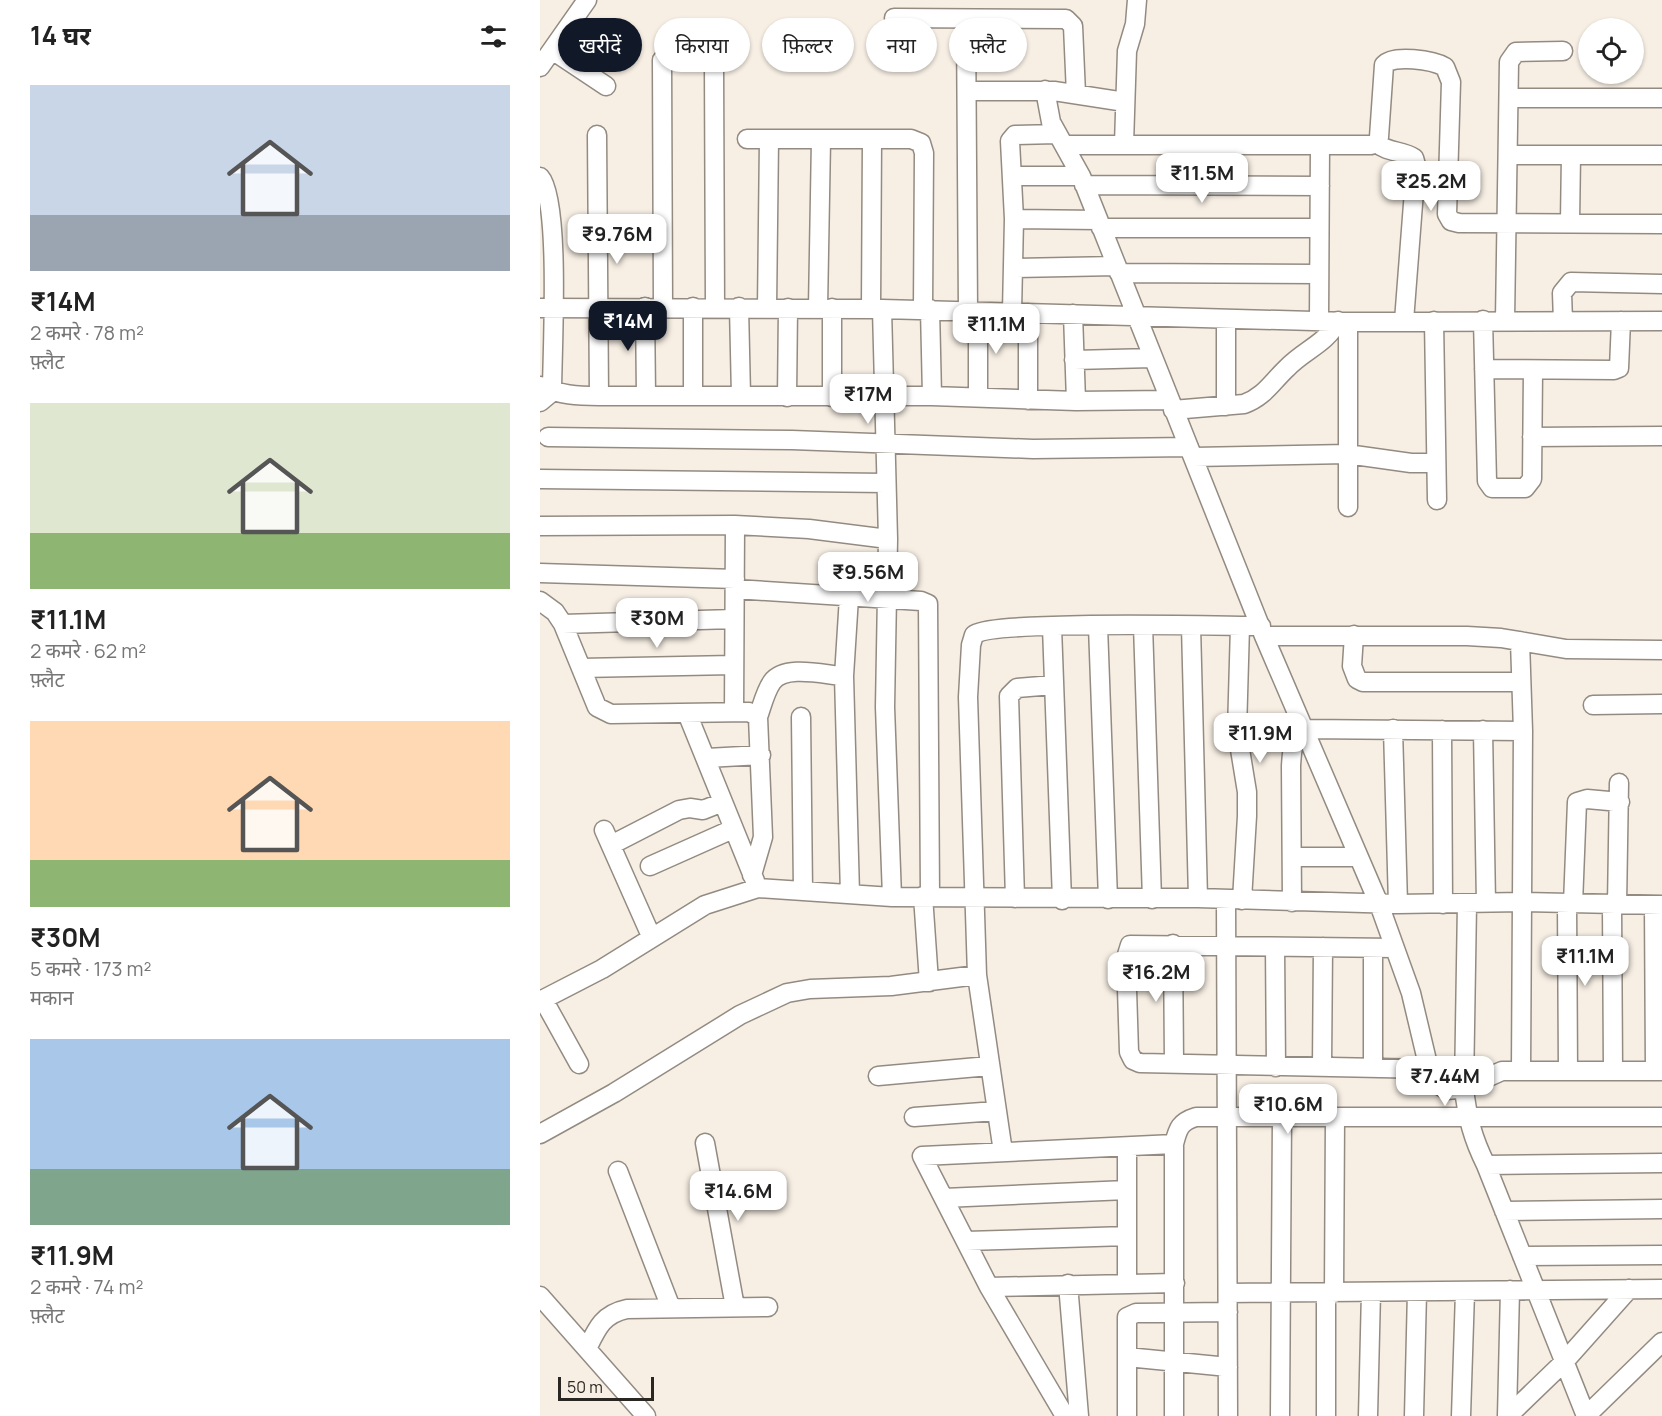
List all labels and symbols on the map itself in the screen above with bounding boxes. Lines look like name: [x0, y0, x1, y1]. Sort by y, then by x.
pin: ₹11.5M: [1153, 153, 1251, 204]
pin: ₹25.2M: [1382, 161, 1480, 212]
pin: ₹9.76M: [568, 214, 666, 265]
pin: ₹14M: [592, 301, 664, 352]
pin: ₹11.1M: [947, 304, 1045, 355]
pin: ₹17M: [832, 374, 904, 425]
pin: ₹9.56M: [819, 552, 917, 603]
pin: ₹30M: [621, 598, 693, 649]
pin: ₹11.9M: [1211, 713, 1309, 764]
pin: ₹11.1M: [1536, 936, 1634, 987]
pin: ₹16.2M: [1107, 952, 1205, 1003]
pin: ₹7.44M: [1396, 1056, 1494, 1107]
pin: ₹10.6M: [1239, 1084, 1337, 1135]
pin: ₹14.6M: [689, 1171, 787, 1222]
scale bar: [558, 1374, 654, 1402]

